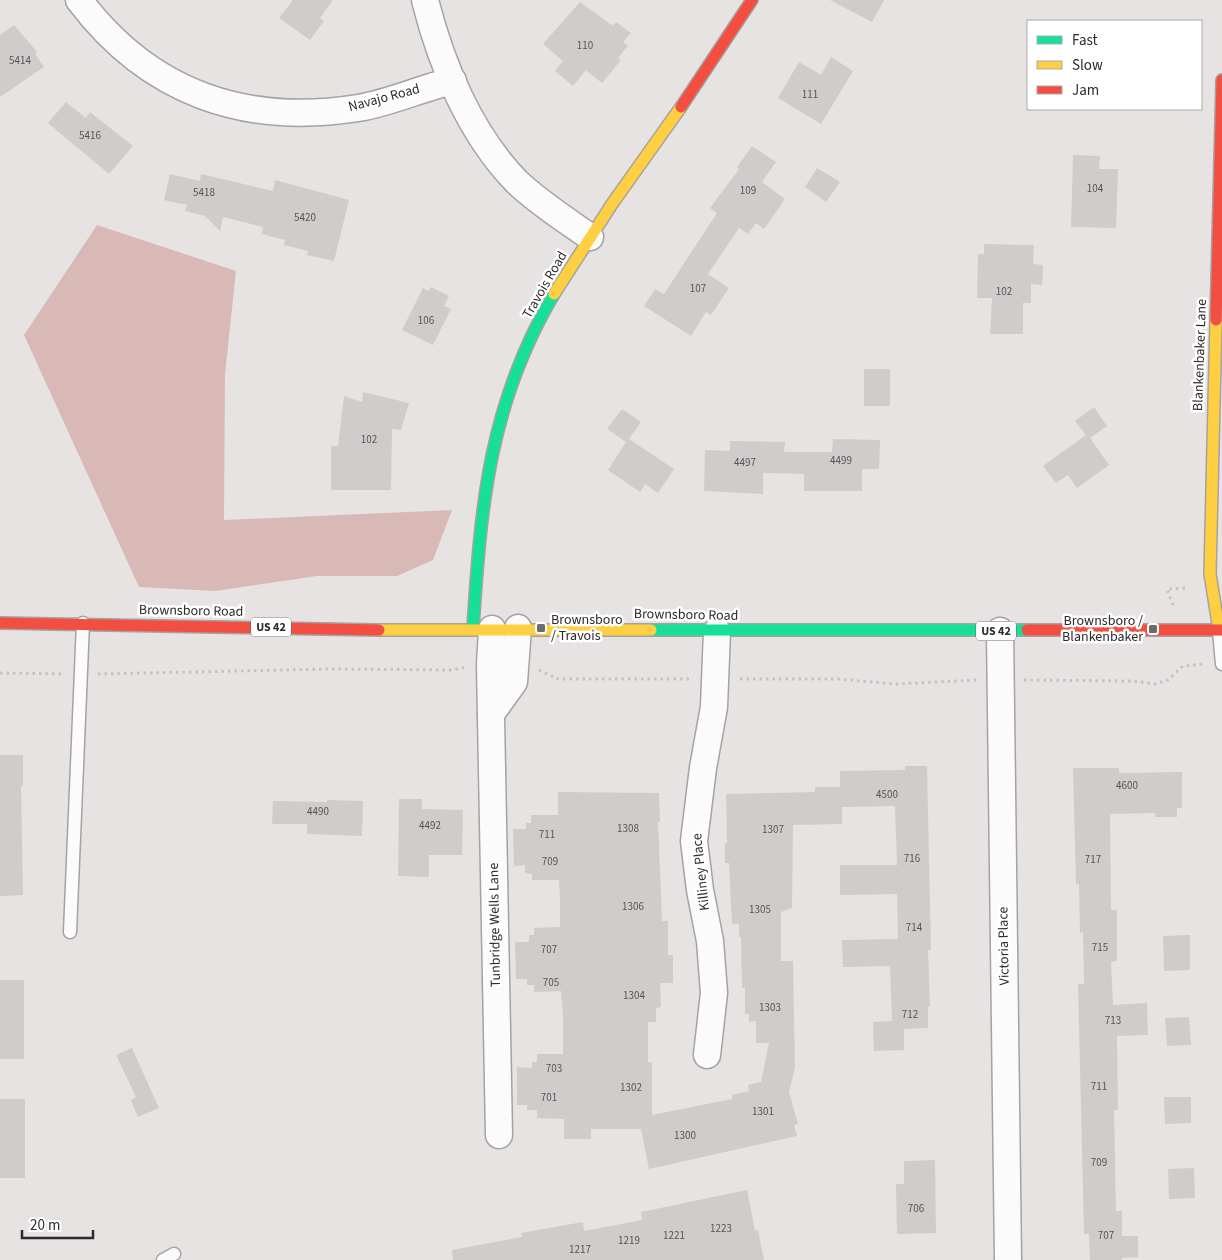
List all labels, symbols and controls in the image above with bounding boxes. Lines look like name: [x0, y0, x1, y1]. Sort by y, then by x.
legend: [1027, 20, 1202, 110]
text: Fast: [1072, 30, 1098, 51]
house number: 110: [577, 38, 593, 53]
house number: 5414: [9, 53, 31, 68]
text: Slow: [1072, 55, 1103, 76]
street label: Navajo Road: [346, 79, 422, 117]
text: Jam: [1072, 80, 1099, 101]
house number: 111: [802, 87, 818, 102]
house number: 5416: [79, 128, 101, 143]
house number: 104: [1087, 181, 1104, 196]
house number: 109: [740, 183, 756, 198]
house number: 5418: [193, 185, 215, 200]
house number: 5420: [294, 210, 316, 225]
street label: Travois Road: [518, 248, 572, 322]
house number: 107: [690, 281, 706, 296]
house number: 102: [996, 284, 1012, 299]
street label: Blankenbaker Lane: [1188, 299, 1212, 411]
house number: 106: [418, 313, 435, 328]
house number: 102: [361, 432, 377, 447]
house number: 4499: [830, 453, 852, 468]
house number: 4497: [734, 455, 756, 470]
street label: Brownsboro Road: [139, 600, 243, 622]
street label: Brownsboro Road: [634, 604, 738, 626]
place label: Brownsboro / Travois: [551, 610, 623, 646]
place label: Brownsboro / Blankenbaker: [1062, 611, 1143, 647]
road number: US 42: [251, 618, 291, 636]
marker: Brownsboro / Travois: [535, 622, 547, 634]
road number: US 42: [976, 622, 1016, 640]
marker: Brownsboro / Blankenbaker: [1147, 623, 1159, 635]
house number: 4600: [1116, 778, 1138, 793]
house number: 4500: [876, 787, 898, 802]
house number: 4490: [307, 804, 329, 819]
house number: 4492: [419, 818, 441, 833]
house number: 1308: [617, 821, 639, 836]
house number: 1307: [762, 822, 784, 837]
house number: 711: [539, 827, 555, 842]
street label: Killiney Place: [687, 832, 715, 912]
house number: 716: [904, 851, 921, 866]
house number: 717: [1085, 852, 1101, 867]
house number: 709: [542, 854, 558, 869]
street label: Tunbridge Wells Lane: [484, 862, 506, 988]
house number: 1306: [622, 899, 644, 914]
house number: 1305: [749, 902, 771, 917]
street label: Victoria Place: [993, 906, 1015, 986]
house number: 714: [906, 920, 923, 935]
house number: 715: [1092, 940, 1108, 955]
house number: 707: [541, 942, 557, 957]
house number: 705: [543, 975, 559, 990]
house number: 1304: [623, 988, 645, 1003]
house number: 1303: [759, 1000, 781, 1015]
house number: 712: [902, 1007, 918, 1022]
house number: 713: [1105, 1013, 1121, 1028]
house number: 703: [546, 1061, 562, 1076]
house number: 711: [1091, 1079, 1107, 1094]
house number: 1302: [620, 1080, 642, 1095]
house number: 701: [541, 1090, 557, 1105]
house number: 1301: [752, 1104, 774, 1119]
house number: 1300: [674, 1128, 696, 1143]
house number: 709: [1091, 1155, 1107, 1170]
house number: 706: [908, 1201, 925, 1216]
scale bar: [22, 1208, 94, 1240]
text: 20 m: [30, 1215, 60, 1236]
house number: 1223: [710, 1221, 732, 1236]
house number: 1221: [663, 1228, 685, 1243]
house number: 707: [1098, 1228, 1114, 1243]
house number: 1219: [618, 1233, 640, 1248]
house number: 1217: [569, 1242, 591, 1257]

